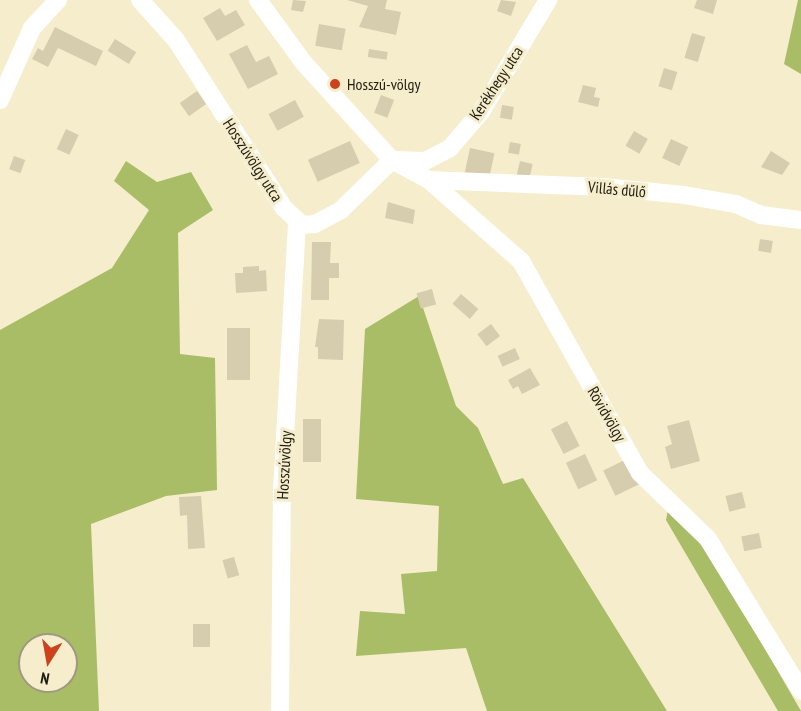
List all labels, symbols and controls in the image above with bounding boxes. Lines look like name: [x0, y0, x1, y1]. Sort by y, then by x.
street label: Kerékhegy utca: [465, 42, 527, 124]
place label: Hosszú-völgy: [347, 74, 420, 94]
marker: Hosszú-völgy: [328, 77, 342, 91]
street label: Hosszúvölgy utca: [219, 115, 287, 205]
street label: Villás dűlő: [587, 177, 647, 201]
street label: Rövidvölgy: [584, 383, 630, 445]
street label: Hosszúvölgy: [273, 430, 295, 500]
north arrow: [18, 633, 78, 693]
text: N: [39, 668, 51, 689]

